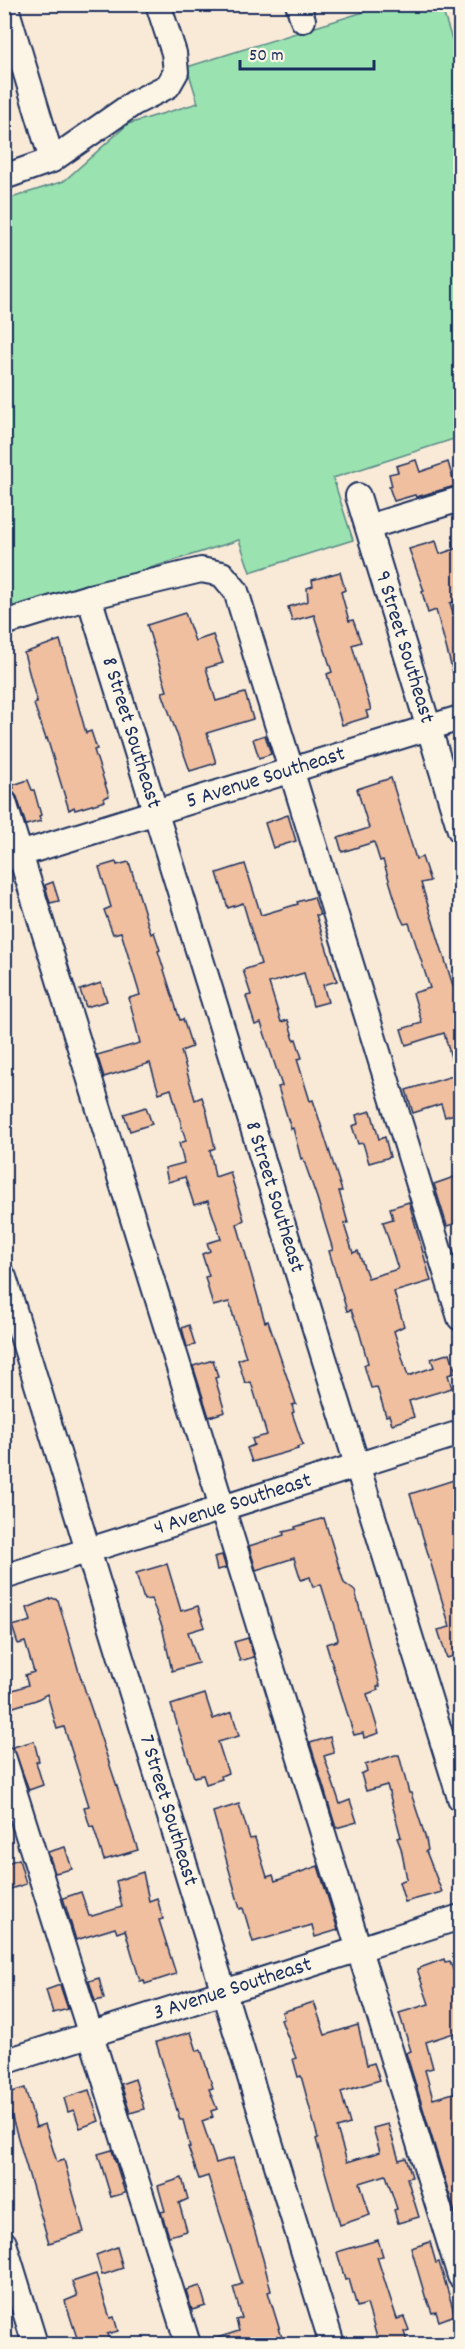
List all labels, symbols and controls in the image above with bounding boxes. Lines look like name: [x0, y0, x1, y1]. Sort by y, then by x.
scale bar: [240, 33, 374, 71]
text: 50 m: [249, 44, 284, 69]
street label: 9 Street Southeast: [366, 567, 442, 727]
street label: 8 Street Southeast: [93, 653, 169, 812]
street label: 5 Avenue Southeast: [182, 739, 349, 817]
street label: 8 Street Southeast: [236, 1117, 312, 1277]
street label: 4 Avenue Southeast: [150, 1465, 316, 1544]
street label: 7 Street Southeast: [130, 1731, 206, 1890]
street label: 3 Avenue Southeast: [150, 1950, 316, 2029]

